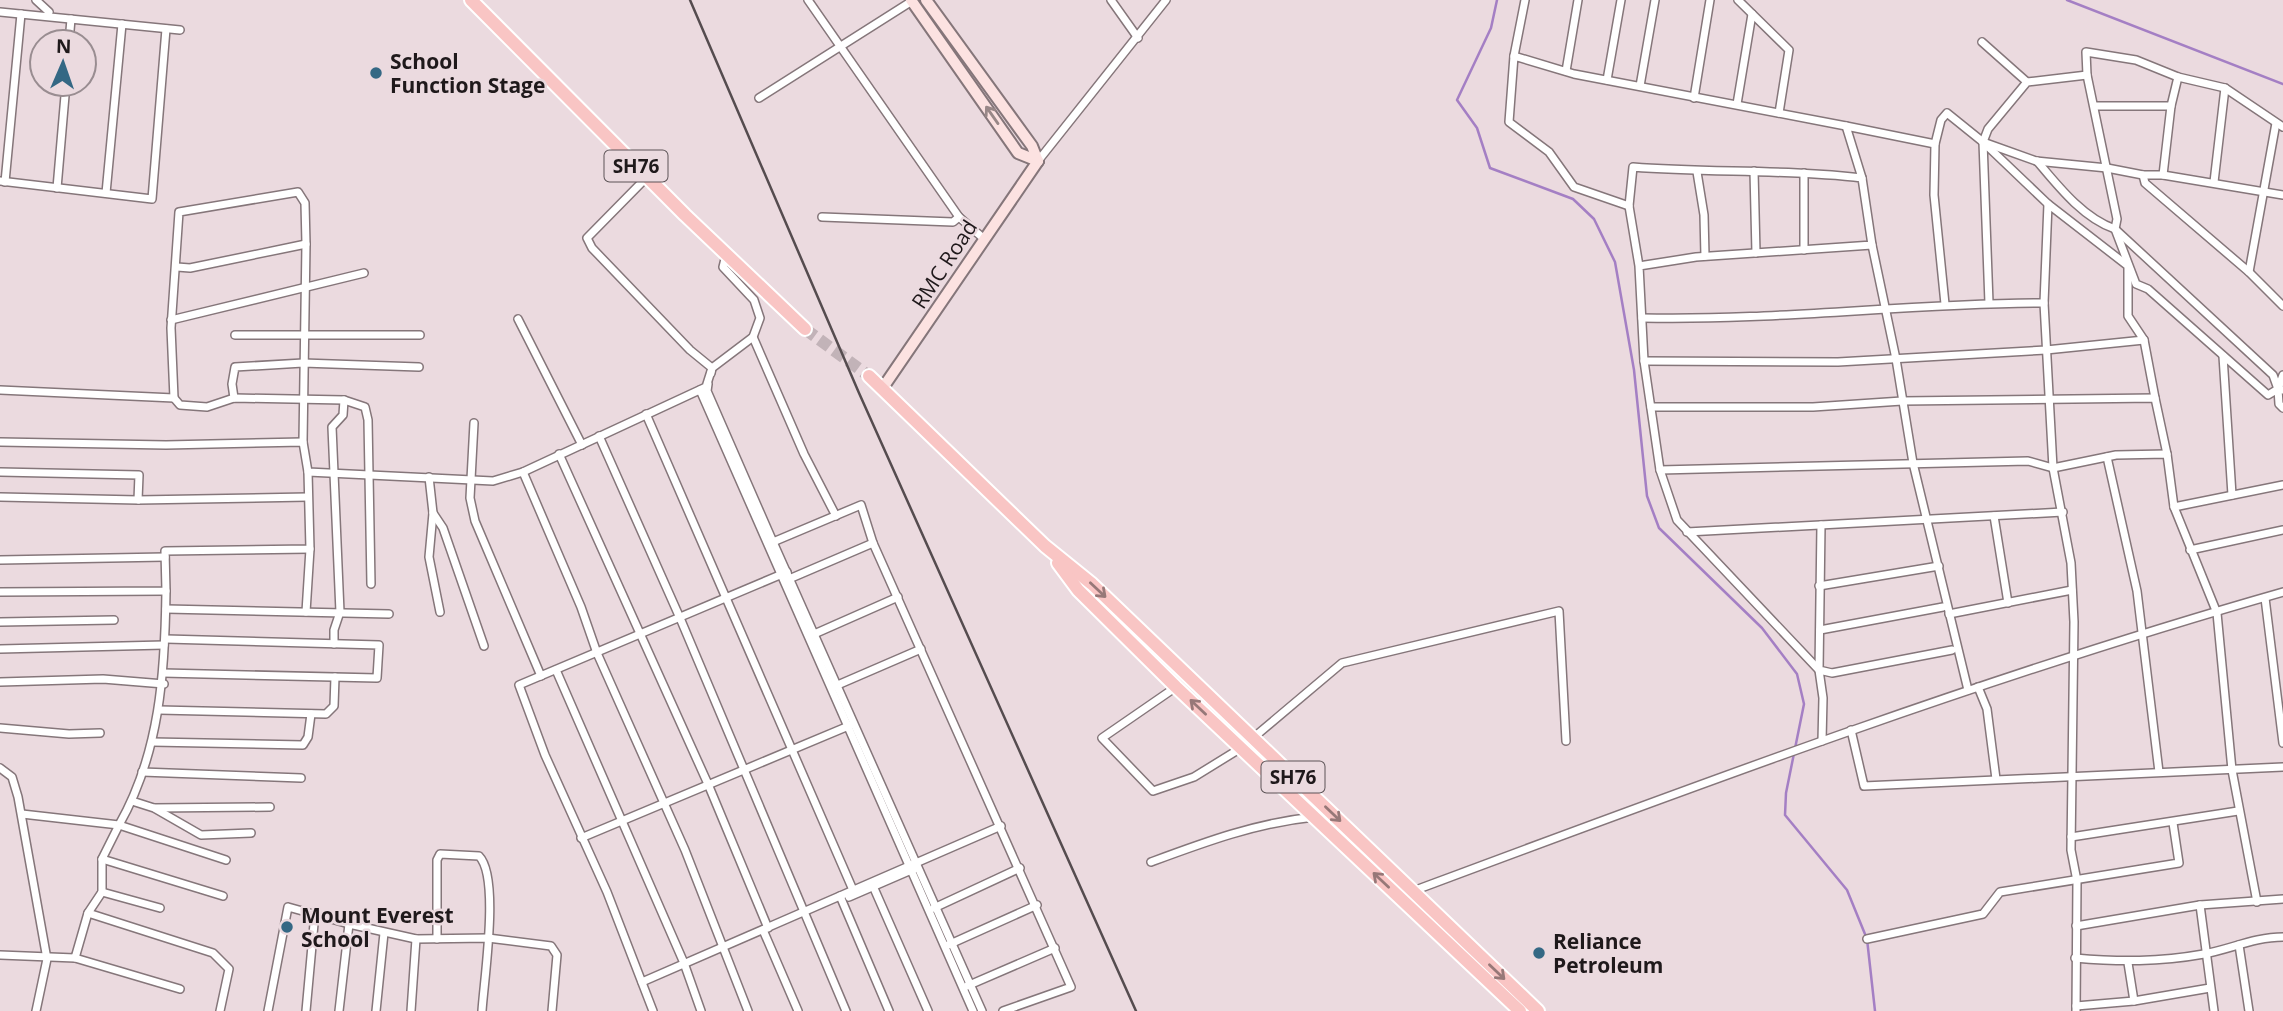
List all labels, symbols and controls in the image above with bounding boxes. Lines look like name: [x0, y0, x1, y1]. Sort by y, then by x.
north arrow: [28, 28, 98, 98]
text: N: [55, 33, 72, 59]
place label: School Function Stage: [390, 47, 545, 99]
marker: School Function Stage: [368, 65, 384, 81]
one-way arrow: [984, 106, 999, 125]
road number: SH76: [604, 150, 668, 182]
street label: RMC Road: [905, 214, 983, 314]
one-way arrow: [1089, 581, 1106, 598]
one-way arrow: [1190, 699, 1207, 716]
road number: SH76: [1262, 762, 1324, 792]
one-way arrow: [1324, 806, 1341, 823]
one-way arrow: [1373, 872, 1390, 889]
place label: Mount Everest School: [301, 901, 454, 953]
marker: Mount Everest School: [279, 919, 295, 935]
place label: Reliance Petroleum: [1553, 927, 1664, 979]
marker: Reliance Petroleum: [1531, 945, 1547, 961]
one-way arrow: [1489, 963, 1506, 980]

